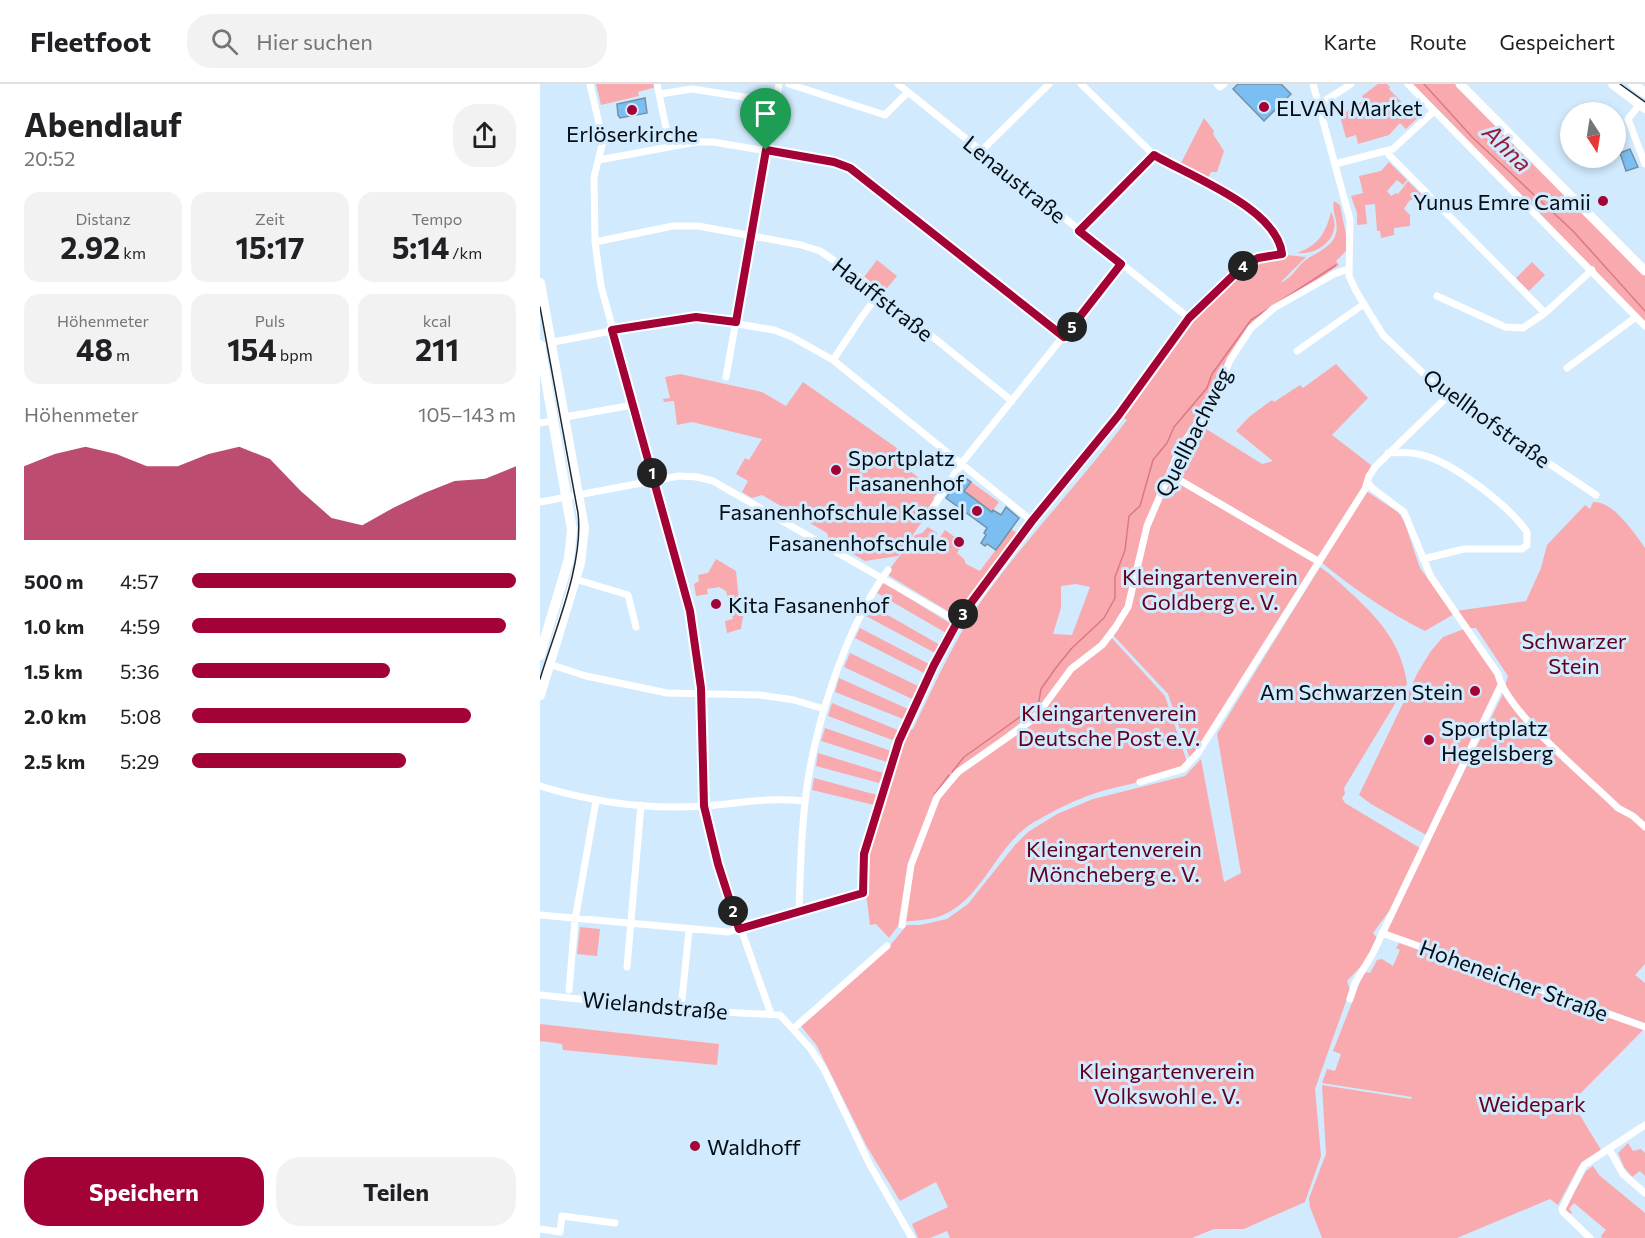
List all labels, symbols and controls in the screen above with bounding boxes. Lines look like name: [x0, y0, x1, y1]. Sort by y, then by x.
search box: [187, 14, 607, 68]
text: Fleetfoot: [30, 24, 151, 58]
icon: search: [208, 25, 241, 58]
text: Hier suchen: [256, 28, 373, 55]
text: Karte: [1323, 29, 1376, 54]
text: Route: [1409, 29, 1467, 54]
text: Gespeichert: [1500, 29, 1615, 54]
pin: [740, 88, 791, 150]
place label: ELVAN Market: [1276, 94, 1422, 121]
icon: arrive: [749, 97, 782, 130]
marker: ELVAN Market: [1257, 100, 1271, 114]
north arrow: [1560, 102, 1626, 168]
map controls: [1560, 102, 1626, 168]
text: Abendlauf: [24, 103, 182, 144]
marker: Erlöserkirche: [625, 103, 639, 117]
button: share: [453, 104, 516, 167]
water label: Ahna: [1477, 116, 1538, 177]
place label: Erlöserkirche: [566, 120, 698, 147]
street label: Lenaustraße: [958, 129, 1072, 229]
text: 20:52: [24, 146, 75, 170]
place label: Yunus Emre Camii: [1413, 188, 1591, 215]
marker: Yunus Emre Camii: [1596, 194, 1610, 208]
text: Distanz: [75, 209, 131, 228]
text: Zeit: [255, 209, 285, 228]
text: Tempo: [412, 209, 462, 228]
text: 2.92: [60, 228, 120, 265]
text: 15:17: [235, 228, 305, 265]
text: 5:14: [392, 228, 449, 265]
text: km: [120, 243, 146, 262]
text: /km: [449, 243, 482, 262]
street label: Hauffstraße: [827, 251, 939, 347]
pin: 4: [1228, 251, 1258, 281]
text: 4: [1238, 256, 1248, 275]
text: Höhenmeter: [57, 311, 149, 330]
text: Puls: [255, 311, 285, 330]
text: kcal: [423, 311, 451, 330]
pin: 5: [1057, 312, 1087, 342]
text: 5: [1067, 317, 1077, 336]
text: 48: [76, 330, 113, 367]
text: 154: [227, 330, 277, 367]
text: 211: [415, 330, 459, 367]
text: m: [113, 345, 130, 364]
text: bpm: [277, 345, 313, 364]
street label: Quellbachweg: [1149, 363, 1237, 501]
street label: Quellhofstraße: [1418, 363, 1556, 473]
text: Höhenmeter: [24, 402, 139, 426]
text: 105–143 m: [418, 402, 516, 426]
place label: Sportplatz Fasanenhof: [848, 444, 965, 496]
pin: 1: [637, 458, 667, 488]
text: 1: [648, 463, 656, 482]
marker: Sportplatz Fasanenhof: [829, 463, 843, 477]
place label: Fasanenhofschule Kassel: [718, 498, 965, 525]
marker: Fasanenhofschule Kassel: [970, 504, 984, 518]
place label: Fasanenhofschule: [768, 529, 947, 556]
marker: Fasanenhofschule: [952, 535, 966, 549]
park label: Kleingartenverein Goldberg e. V.: [1122, 563, 1298, 615]
text: 500 m: [24, 569, 84, 593]
text: 4:57: [120, 569, 159, 593]
place label: Kita Fasanenhof: [728, 591, 890, 618]
marker: Kita Fasanenhof: [709, 597, 723, 611]
pin: 3: [948, 599, 978, 629]
text: 3: [958, 604, 968, 623]
text: 1.0 km: [24, 614, 84, 638]
text: 4:59: [120, 614, 160, 638]
park label: Schwarzer Stein: [1521, 627, 1627, 679]
text: 1.5 km: [24, 659, 83, 683]
text: 5:36: [120, 659, 160, 683]
place label: Am Schwarzen Stein: [1260, 678, 1463, 705]
marker: Am Schwarzen Stein: [1468, 684, 1482, 698]
park label: Kleingartenverein Deutsche Post e.V.: [1018, 699, 1200, 751]
text: 2.0 km: [24, 704, 86, 728]
text: 5:08: [120, 704, 161, 728]
place label: Sportplatz Hegelsberg: [1441, 714, 1553, 766]
marker: Sportplatz Hegelsberg: [1422, 733, 1436, 747]
text: 2.5 km: [24, 749, 85, 773]
text: 5:29: [120, 749, 159, 773]
park label: Kleingartenverein Möncheberg e. V.: [1026, 835, 1202, 887]
pin: 2: [718, 896, 748, 926]
text: 2: [728, 901, 738, 920]
street label: Hoheneicher Straße: [1416, 933, 1612, 1027]
street label: Wielandstraße: [581, 985, 729, 1025]
park label: Kleingartenverein Volkswohl e. V.: [1079, 1057, 1255, 1109]
park label: Weidepark: [1478, 1090, 1586, 1117]
place label: Waldhoff: [707, 1133, 801, 1160]
marker: Waldhoff: [688, 1139, 702, 1153]
button: Speichern: [24, 1157, 264, 1226]
button: Teilen: [276, 1157, 516, 1226]

